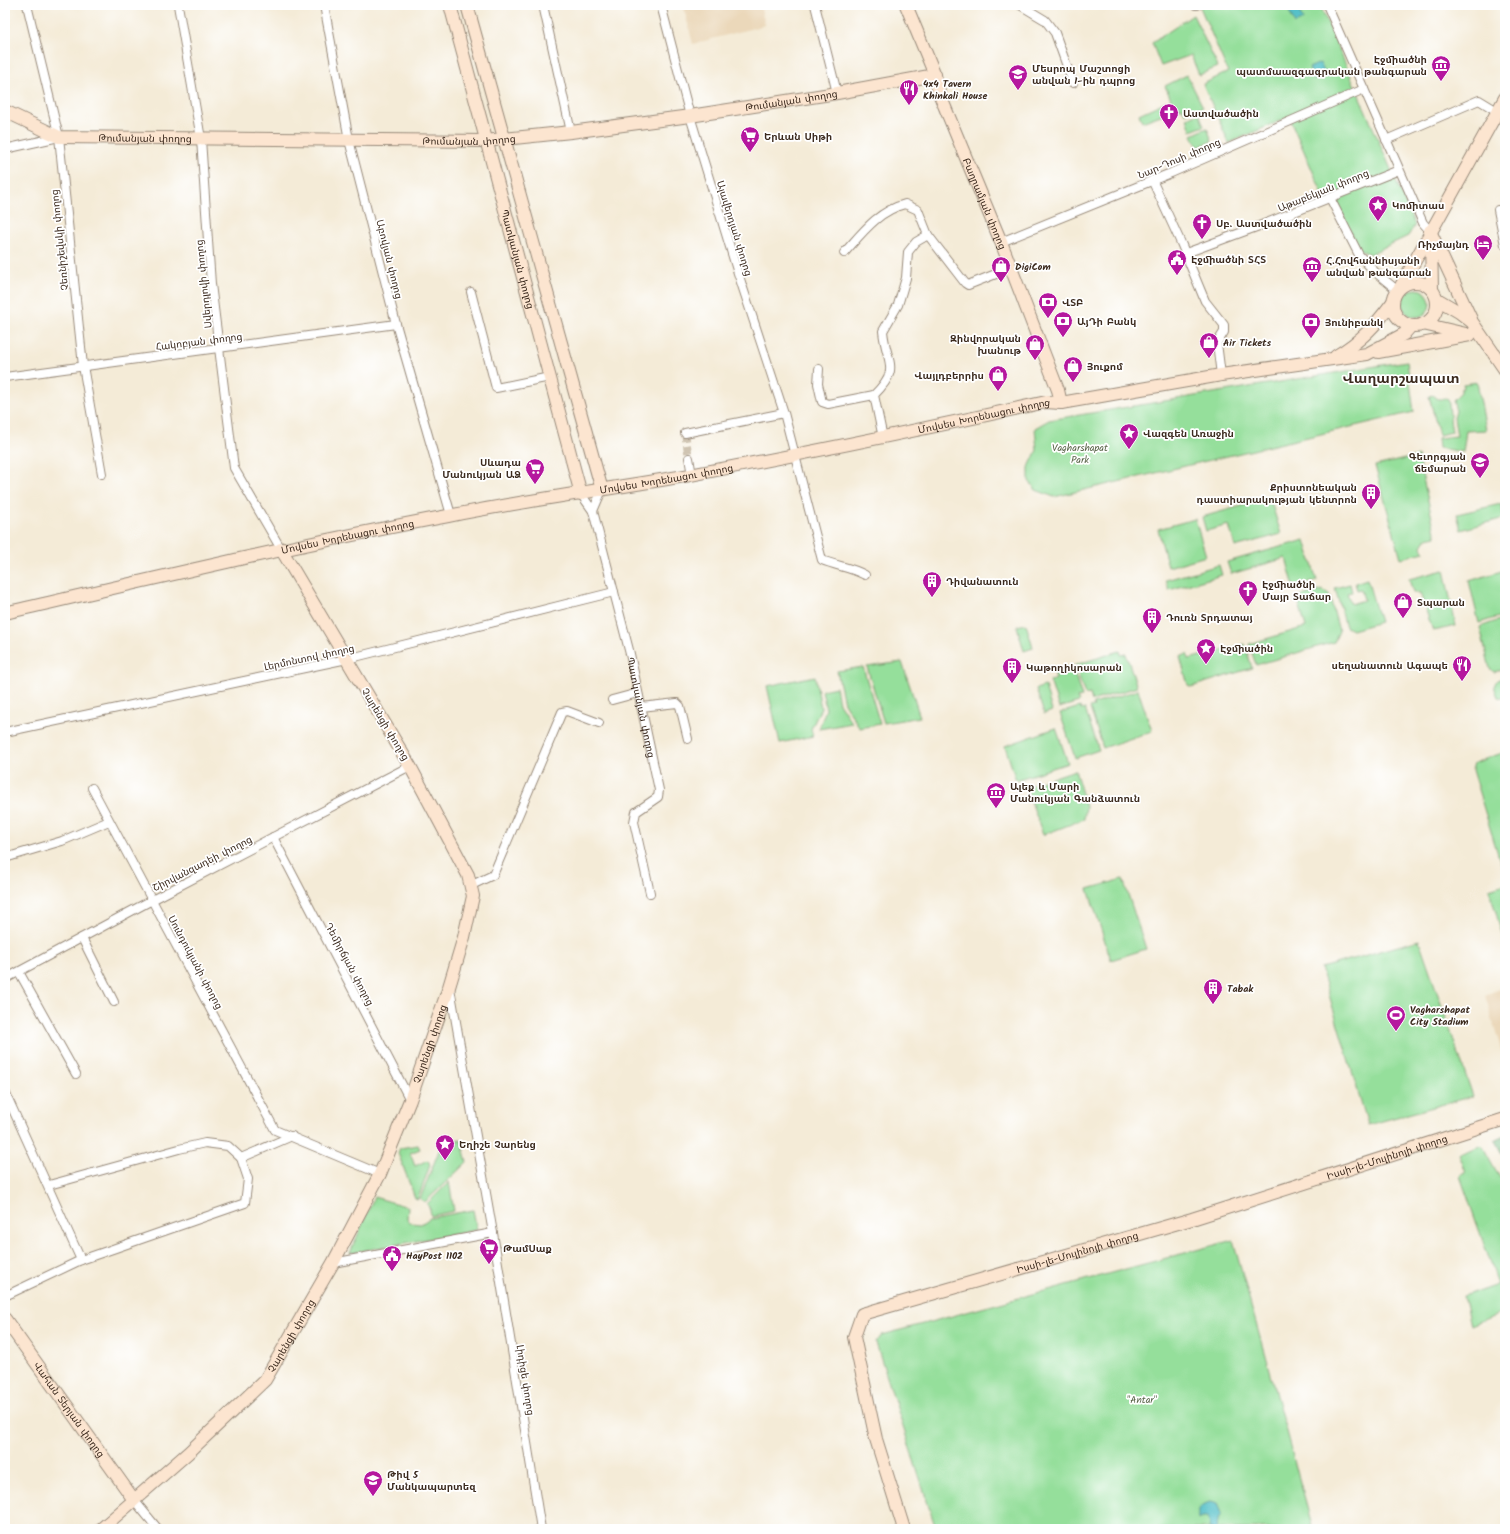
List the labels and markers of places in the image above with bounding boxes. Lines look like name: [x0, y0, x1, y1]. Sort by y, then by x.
place label: Էջմիածնի պատմաազգագրական թանգարան: [1236, 52, 1427, 80]
museum icon: Էջմիածնի պատմաազգագրական թանգարան: [1430, 54, 1452, 82]
place label: Մեսրոպ Մաշտոցի անվան 1-ին դպրոց: [1032, 61, 1135, 89]
school or university icon: Մեսրոպ Մաշտոցի անվան 1-ին դպրոց: [1007, 63, 1029, 91]
place label: 4x4 Tavern Khinkali House: [923, 76, 988, 104]
restaurant icon: 4x4 Tavern Khinkali House: [898, 78, 920, 106]
church icon: Աստվածածին: [1158, 102, 1180, 130]
place label: Աստվածածին: [1183, 106, 1259, 122]
supermarket icon: Երևան Սիթի: [739, 125, 761, 153]
place label: Երևան Սիթի: [764, 129, 832, 145]
place icon: Կոմիտաս: [1367, 194, 1389, 222]
place label: Կոմիտաս: [1392, 198, 1444, 214]
church icon: Սբ. Աստվածածին: [1191, 212, 1213, 240]
place label: Սբ. Աստվածածին: [1216, 216, 1312, 232]
hotel icon: Ռիչմայնդ: [1472, 233, 1494, 261]
place label: Ռիչմայնդ: [1418, 237, 1470, 253]
public building icon: Էջմիածնի ՏՀՏ: [1166, 248, 1188, 276]
place label: Էջմիածնի ՏՀՏ: [1191, 252, 1266, 268]
place label: Հ.Հովհաննիսյանի անվան թանգարան: [1326, 253, 1431, 281]
shop icon: DigiCom: [990, 255, 1012, 283]
museum icon: Հ.Հովհաննիսյանի անվան թանգարան: [1301, 255, 1323, 283]
place label: DigiCom: [1015, 259, 1051, 275]
bank icon: ՎՏԲ: [1037, 291, 1059, 319]
place label: ՎՏԲ: [1062, 295, 1083, 311]
bank icon: ԱյԴի Բանկ: [1052, 310, 1074, 338]
bank icon: Յունիբանկ: [1300, 311, 1322, 339]
place label: ԱյԴի Բանկ: [1077, 314, 1136, 330]
place label: Յունիբանկ: [1325, 315, 1383, 331]
place label: Զինվորական խանութ: [950, 331, 1021, 359]
shop icon: Air Tickets: [1198, 331, 1220, 359]
shop icon: Զինվորական խանութ: [1024, 333, 1046, 361]
place label: Air Tickets: [1223, 335, 1272, 351]
shop icon: Յուքոմ: [1062, 355, 1084, 383]
place label: Յուքոմ: [1087, 359, 1123, 375]
shop icon: Վայլդբերրիս: [987, 364, 1009, 392]
place label: Վայլդբերրիս: [914, 368, 984, 384]
place icon: Վազգեն Առաջին: [1118, 422, 1140, 450]
place label: Վազգեն Առաջին: [1143, 426, 1234, 442]
place label: Գեւորգյան ճեմարան: [1409, 449, 1466, 477]
school or university icon: Գեւորգյան ճեմարան: [1469, 451, 1491, 479]
place label: Սևադա Մանուկյան ԱՁ: [442, 455, 521, 483]
supermarket icon: Սևադա Մանուկյան ԱՁ: [524, 457, 546, 485]
place label: Քրիստոնեական դաստիարակության կենտրոն: [1196, 480, 1357, 508]
building icon: Քրիստոնեական դաստիարակության կենտրոն: [1360, 482, 1382, 510]
building icon: Դիվանատուն: [921, 570, 943, 598]
place label: Դիվանատուն: [946, 574, 1019, 590]
place label: Էջմիածնի Մայր Տաճար: [1262, 577, 1331, 605]
church icon: Էջմիածնի Մայր Տաճար: [1237, 579, 1259, 607]
shop icon: Տպարան: [1392, 591, 1414, 619]
place label: Տպարան: [1417, 595, 1465, 611]
building icon: Դուռն Տրդատայ: [1141, 606, 1163, 634]
place label: Դուռն Տրդատայ: [1166, 610, 1253, 626]
place icon: Էջմիածին: [1195, 637, 1217, 665]
place label: Էջմիածին: [1220, 641, 1273, 657]
restaurant icon: սեղանատուն Ագապե: [1451, 654, 1473, 682]
building icon: Կաթողիկոսարան: [1001, 656, 1023, 684]
place label: սեղանատուն Ագապե: [1331, 658, 1448, 674]
place label: Կաթողիկոսարան: [1026, 660, 1122, 676]
place label: Ալեք և Մարի Մանուկյան Գանձատուն: [1010, 779, 1140, 807]
museum icon: Ալեք և Մարի Մանուկյան Գանձատուն: [985, 781, 1007, 809]
building icon: Tabak: [1202, 977, 1224, 1005]
place label: Tabak: [1227, 981, 1254, 997]
place label: Vagharshapat City Stadium: [1410, 1002, 1470, 1030]
sports icon: Vagharshapat City Stadium: [1385, 1004, 1407, 1032]
place icon: Եղիշե Չարենց: [434, 1133, 456, 1161]
place label: Եղիշե Չարենց: [459, 1137, 536, 1153]
supermarket icon: ԹամՍաք: [478, 1237, 500, 1265]
place label: ԹամՍաք: [503, 1241, 552, 1257]
public building icon: HayPost 1102: [381, 1244, 403, 1272]
place label: HayPost 1102: [406, 1248, 463, 1264]
place label: Թիվ 5 Մանկապարտեզ: [387, 1467, 476, 1495]
school or university icon: Թիվ 5 Մանկապարտեզ: [362, 1469, 384, 1497]

